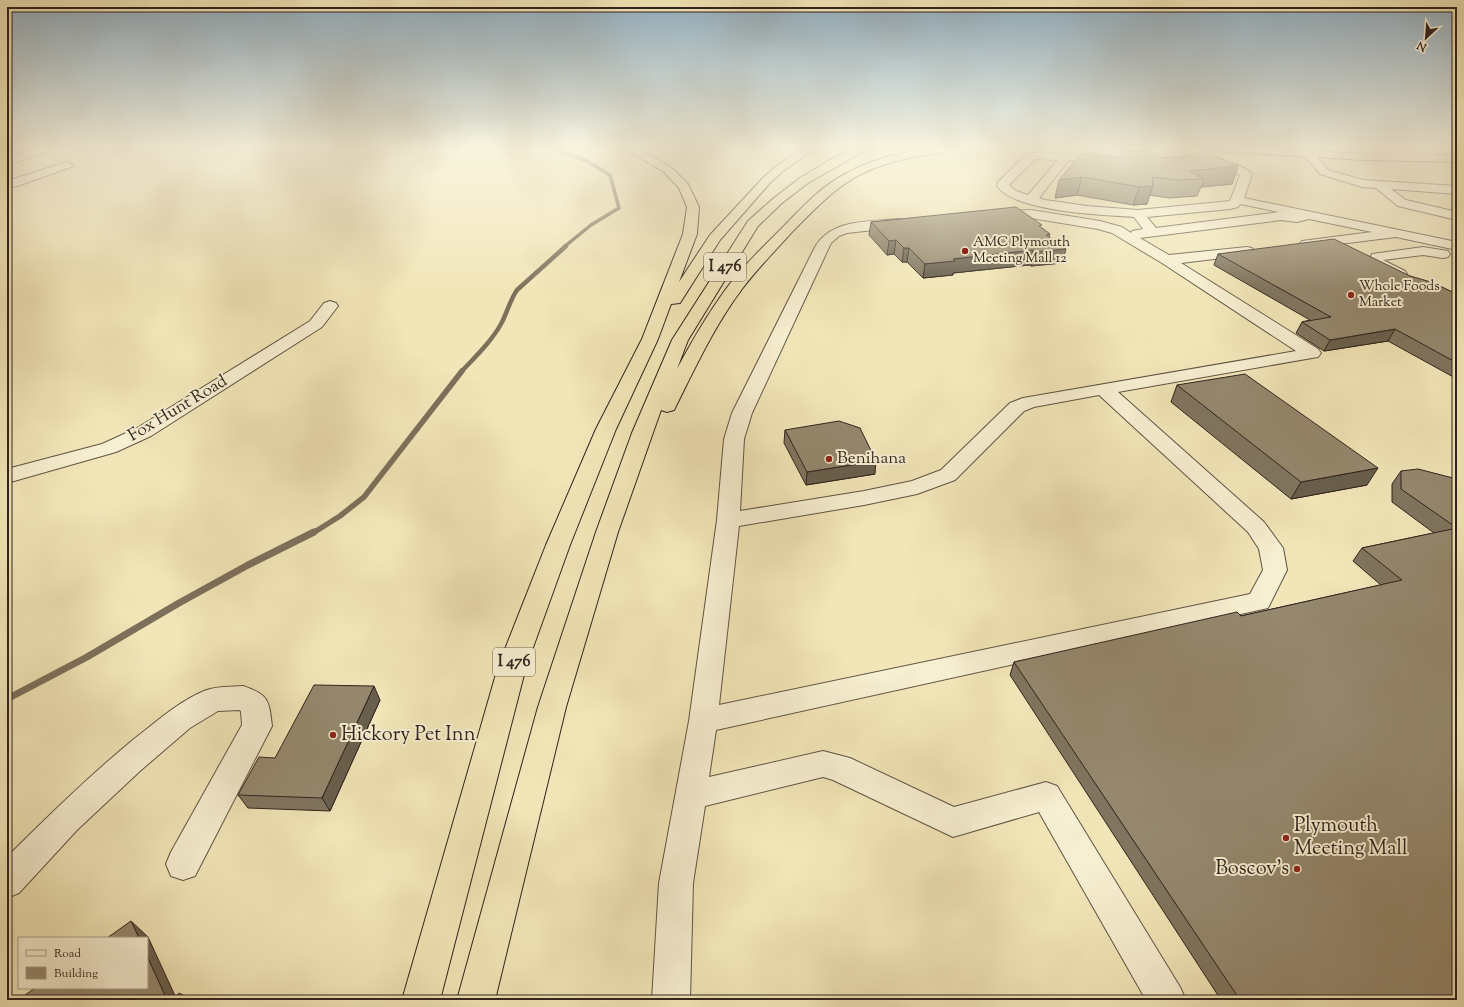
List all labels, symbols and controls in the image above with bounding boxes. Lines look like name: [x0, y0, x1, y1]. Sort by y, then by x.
north arrow: [1406, 18, 1446, 58]
text: N: [1414, 37, 1430, 56]
place label: AMC Plymouth Meeting Mall 12: [973, 233, 1070, 269]
marker: AMC Plymouth Meeting Mall 12: [960, 246, 970, 256]
road number: I 476: [704, 253, 746, 281]
place label: Whole Foods Market: [1359, 277, 1440, 313]
marker: Whole Foods Market: [1346, 290, 1356, 300]
street label: Fox Hunt Road: [124, 370, 233, 448]
place label: Benihana: [837, 447, 906, 471]
marker: Benihana: [824, 454, 834, 464]
road number: I 476: [493, 648, 535, 676]
place label: Hickory Pet Inn: [341, 721, 476, 750]
marker: Hickory Pet Inn: [328, 730, 338, 740]
place label: Plymouth Meeting Mall: [1294, 812, 1408, 864]
marker: Plymouth Meeting Mall: [1281, 833, 1291, 843]
place label: Boscov's: [1215, 855, 1289, 884]
marker: Boscov's: [1292, 864, 1302, 874]
legend: [18, 937, 148, 989]
text: Road: [54, 945, 81, 963]
text: Building: [54, 965, 98, 983]

